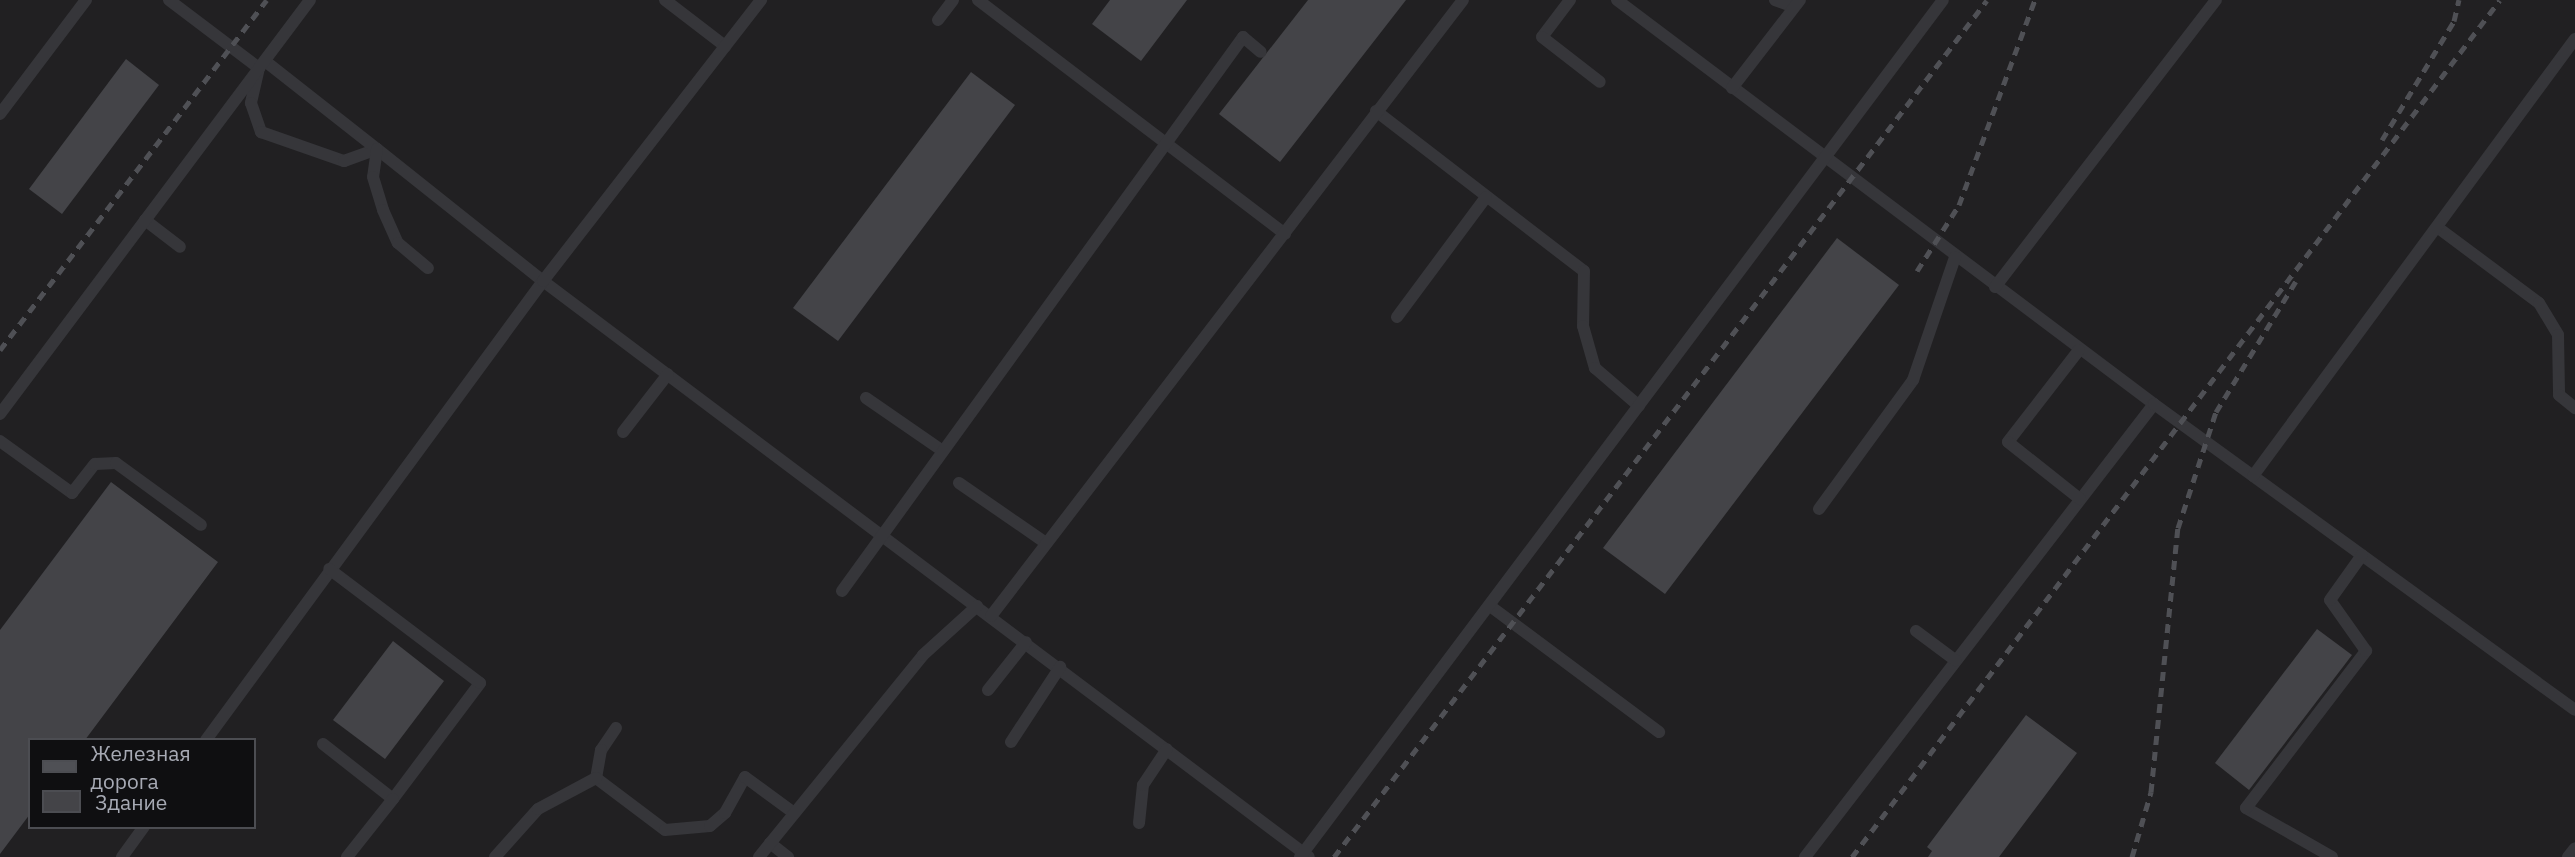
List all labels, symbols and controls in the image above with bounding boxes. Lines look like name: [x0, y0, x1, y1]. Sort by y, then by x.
legend: [28, 738, 256, 829]
text: Железная дорога: [91, 739, 191, 795]
text: Здание: [95, 788, 167, 816]

